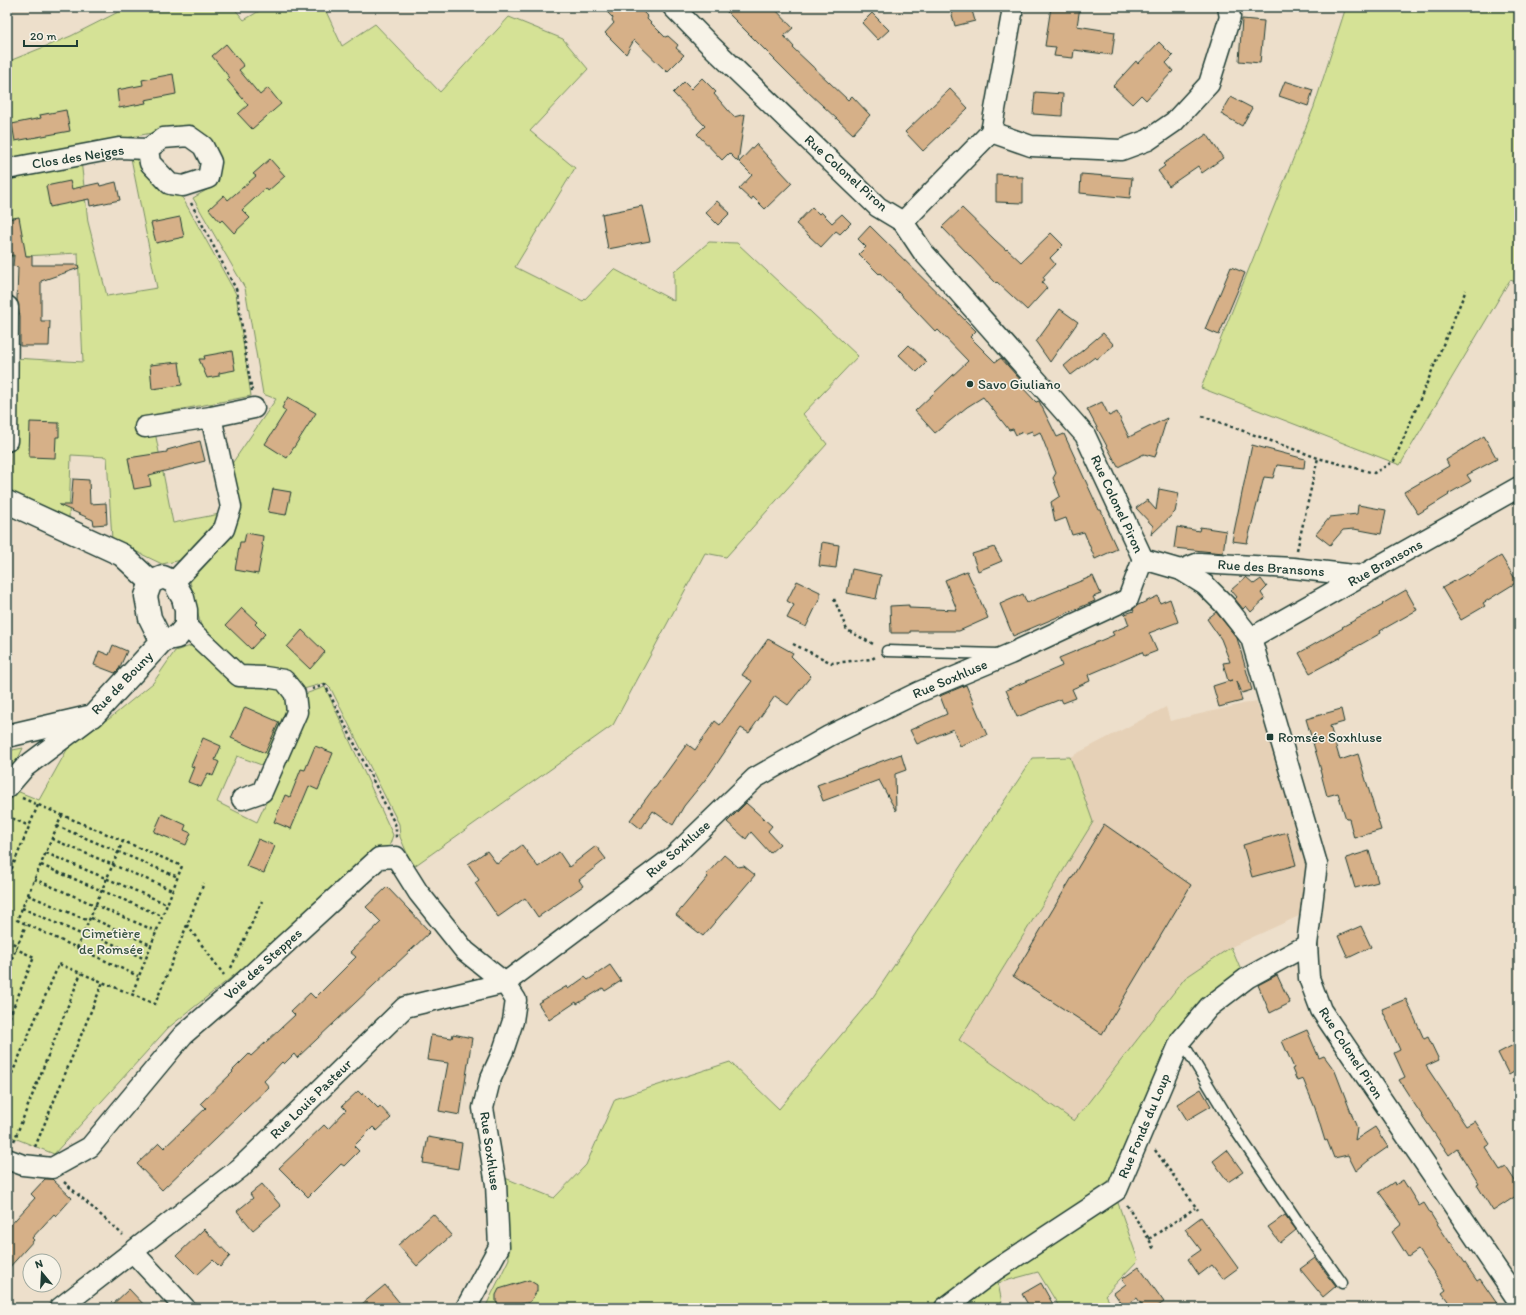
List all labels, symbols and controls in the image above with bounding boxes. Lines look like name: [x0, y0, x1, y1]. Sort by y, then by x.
scale bar: [24, 22, 77, 48]
text: 20 m: [30, 29, 57, 43]
street label: Rue Colonel Piron: [801, 131, 892, 215]
street label: Clos des Neiges: [31, 141, 125, 173]
place label: Savo Giuliano: [978, 376, 1061, 393]
marker: Savo Giuliano: [965, 379, 975, 389]
street label: Rue Colonel Piron: [1087, 452, 1147, 556]
street label: Rue Bransons: [1345, 536, 1425, 590]
street label: Rue des Bransons: [1217, 556, 1325, 580]
street label: Rue de Bouny: [88, 647, 157, 718]
street label: Rue Soxhluse: [910, 655, 990, 702]
place label: Romsée Soxhluse: [1278, 729, 1382, 746]
marker: Romsée Soxhluse: [1265, 732, 1275, 742]
street label: Rue Soxhluse: [642, 816, 714, 882]
street label: Voie des Steppes: [220, 924, 306, 1004]
park label: Cimetière de Romsée: [79, 925, 143, 958]
street label: Rue Colonel Piron: [1315, 1004, 1387, 1103]
street label: Rue Louis Pasteur: [266, 1055, 356, 1143]
street label: Rue Fonds du Loup: [1114, 1071, 1174, 1181]
street label: Rue Soxhluse: [476, 1110, 504, 1192]
north arrow: [22, 1253, 62, 1293]
text: N: [34, 1257, 45, 1271]

